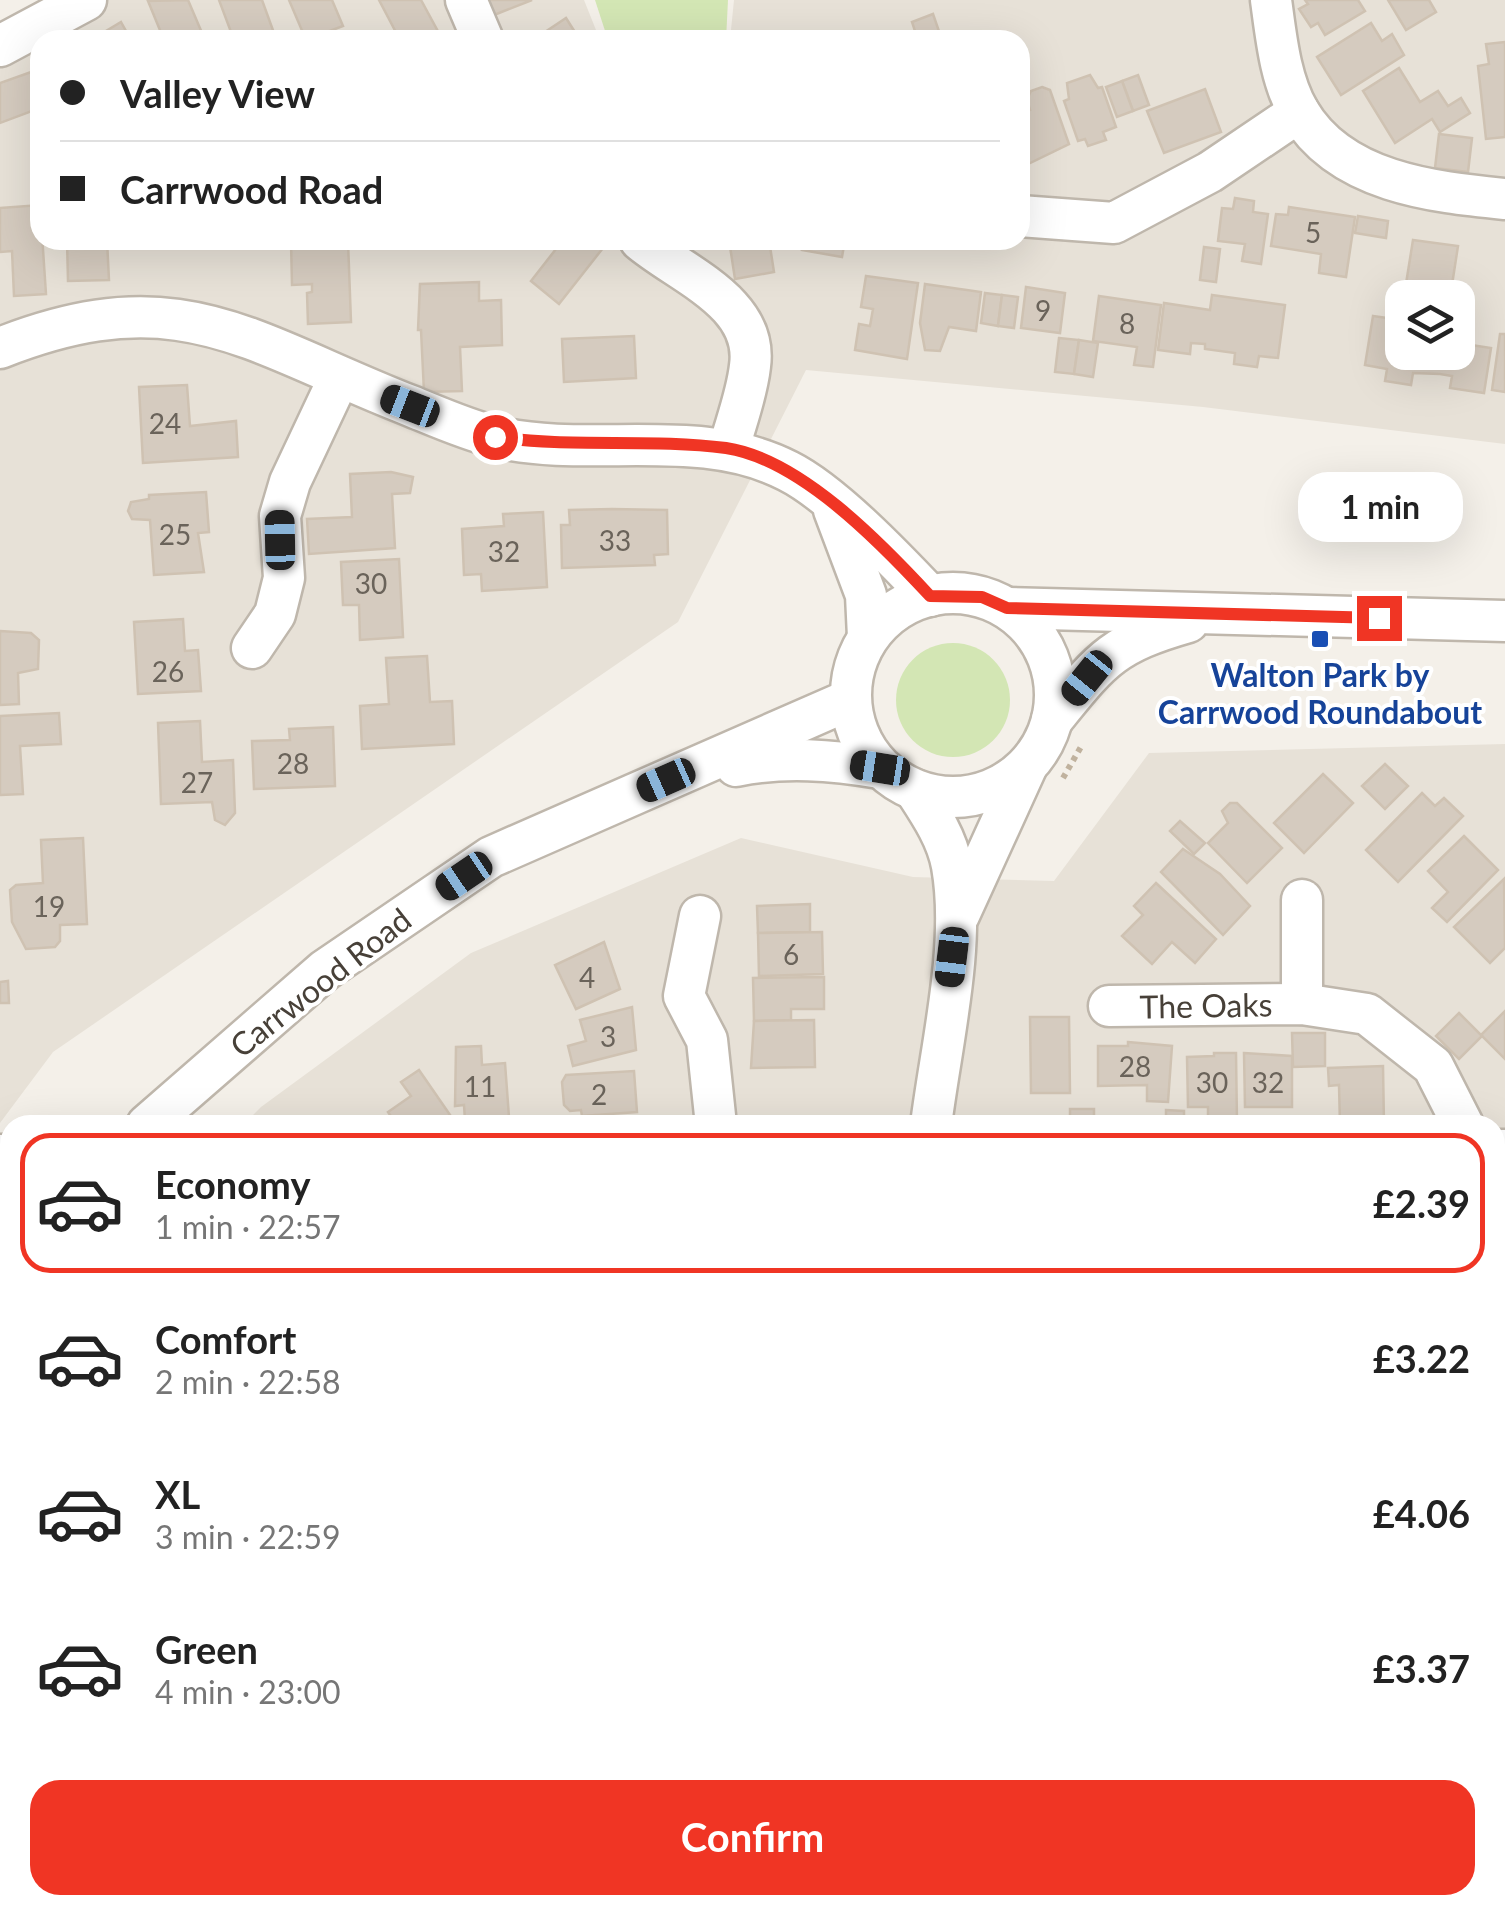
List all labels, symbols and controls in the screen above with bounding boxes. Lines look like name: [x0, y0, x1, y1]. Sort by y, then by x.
text: Valley View: [120, 70, 315, 116]
text: Carrwood Road: [120, 166, 383, 212]
house number: 5: [1305, 215, 1321, 249]
map controls: [1385, 280, 1475, 370]
button: layers: [1385, 280, 1475, 370]
house number: 9: [1035, 293, 1051, 327]
house number: 8: [1119, 306, 1135, 340]
car: [377, 381, 443, 431]
house number: 24: [149, 406, 181, 440]
route start: [473, 415, 518, 460]
callout: 1 min: [1296, 473, 1462, 543]
text: 1 min: [1341, 487, 1420, 526]
car: [264, 510, 296, 570]
house number: 25: [159, 517, 191, 551]
house number: 33: [599, 523, 631, 557]
house number: 32: [488, 534, 520, 568]
house number: 30: [355, 566, 387, 600]
route end: [1357, 596, 1402, 641]
marker: Walton Park by Carrwood Roundabout: [1309, 628, 1331, 650]
car: [1056, 645, 1118, 711]
house number: 26: [152, 654, 184, 688]
place label: Walton Park by Carrwood Roundabout: [1158, 655, 1482, 731]
house number: 28: [277, 746, 309, 780]
car: [848, 748, 912, 788]
car: [632, 754, 700, 806]
house number: 27: [181, 765, 213, 799]
car: [431, 847, 497, 905]
house number: 19: [33, 889, 65, 923]
street label: Carrwood Road: [222, 899, 418, 1065]
car: [933, 925, 971, 989]
house number: 6: [783, 937, 799, 971]
house number: 4: [579, 960, 595, 994]
street label: The Oaks: [1139, 984, 1273, 1026]
house number: 3: [600, 1019, 616, 1053]
house number: 28: [1119, 1049, 1151, 1083]
house number: 30: [1196, 1065, 1228, 1099]
house number: 32: [1252, 1065, 1284, 1099]
house number: 11: [464, 1069, 496, 1103]
house number: 2: [591, 1077, 607, 1111]
icon: car: [35, 1158, 125, 1248]
text: Economy: [155, 1161, 310, 1207]
text: £2.39: [1373, 1180, 1470, 1226]
text: 1 min · 22:57: [155, 1207, 341, 1246]
icon: car: [35, 1313, 125, 1403]
text: Comfort: [155, 1316, 296, 1362]
text: £3.22: [1373, 1335, 1470, 1381]
text: 2 min · 22:58: [155, 1362, 341, 1401]
icon: car: [35, 1468, 125, 1558]
text: XL: [155, 1471, 200, 1517]
text: £4.06: [1373, 1490, 1470, 1536]
text: 3 min · 22:59: [155, 1517, 341, 1556]
icon: car: [35, 1623, 125, 1713]
text: Green: [155, 1626, 258, 1672]
text: £3.37: [1373, 1645, 1470, 1691]
text: 4 min · 23:00: [155, 1672, 341, 1711]
button: Confirm: [30, 1780, 1475, 1895]

